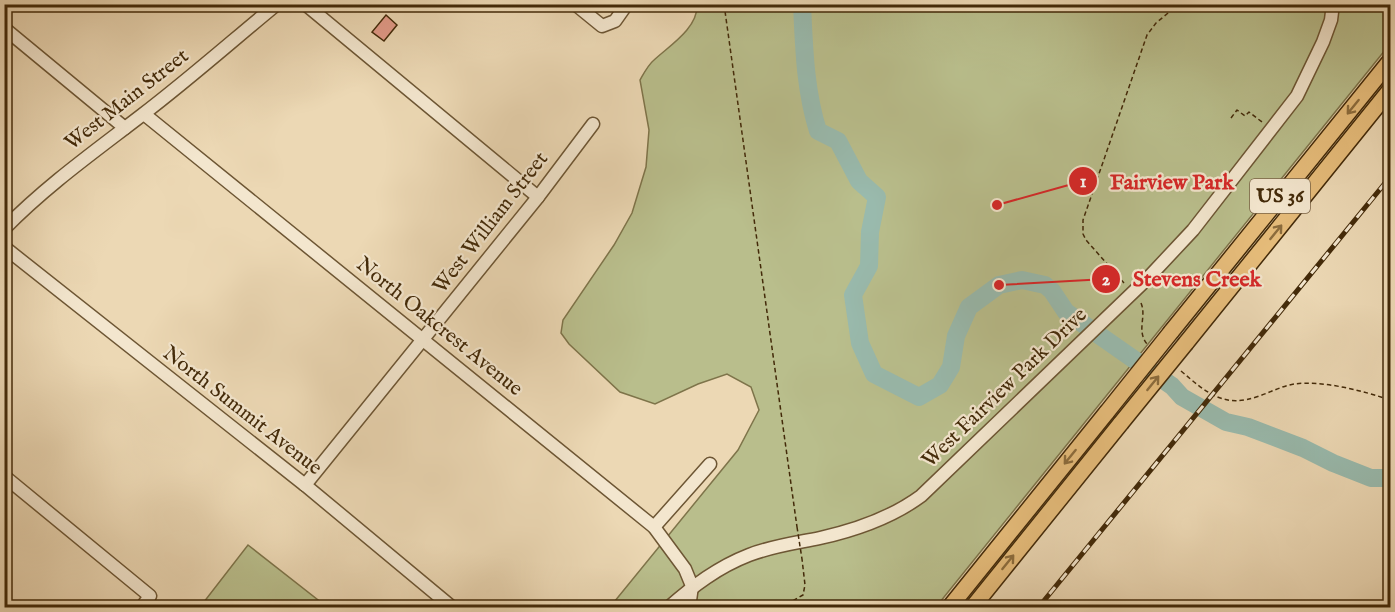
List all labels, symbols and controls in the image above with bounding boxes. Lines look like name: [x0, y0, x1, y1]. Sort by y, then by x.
street label: West Main Street: [60, 43, 194, 157]
one-way arrow: [1347, 98, 1360, 114]
street label: West William Street: [427, 147, 555, 299]
callout: Fairview Park: [1068, 161, 1246, 201]
text: Fairview Park: [1110, 169, 1235, 197]
text: 1: [1080, 171, 1087, 194]
road number: US 36: [1250, 179, 1310, 213]
one-way arrow: [1270, 225, 1283, 241]
street label: North Oakcrest Avenue: [350, 251, 528, 403]
callout: Stevens Creek: [1091, 259, 1273, 299]
text: Stevens Creek: [1133, 266, 1263, 294]
text: 2: [1102, 269, 1111, 292]
street label: West Fairview Park Drive: [917, 302, 1094, 474]
street label: North Summit Avenue: [157, 340, 327, 482]
one-way arrow: [1147, 375, 1160, 391]
one-way arrow: [1064, 449, 1077, 465]
one-way arrow: [1002, 554, 1015, 570]

